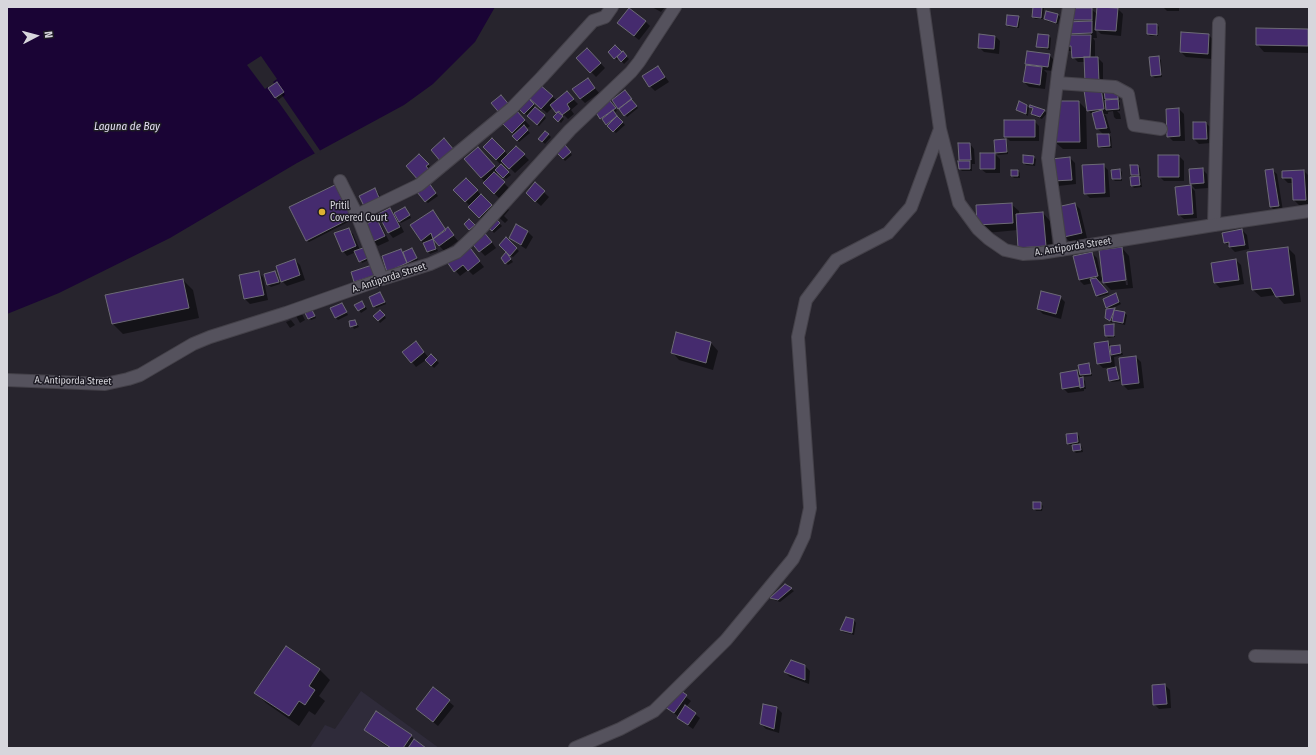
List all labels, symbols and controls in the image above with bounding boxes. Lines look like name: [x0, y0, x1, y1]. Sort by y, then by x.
north arrow: [16, 16, 56, 56]
text: N: [42, 31, 55, 39]
water label: Laguna de Bay: [94, 120, 160, 134]
place label: Pritil Covered Court: [330, 200, 387, 224]
marker: Pritil Covered Court: [317, 207, 327, 217]
street label: A. Antiporda Street: [1034, 235, 1112, 259]
street label: A. Antiporda Street: [350, 260, 428, 296]
street label: A. Antiporda Street: [34, 374, 112, 388]

